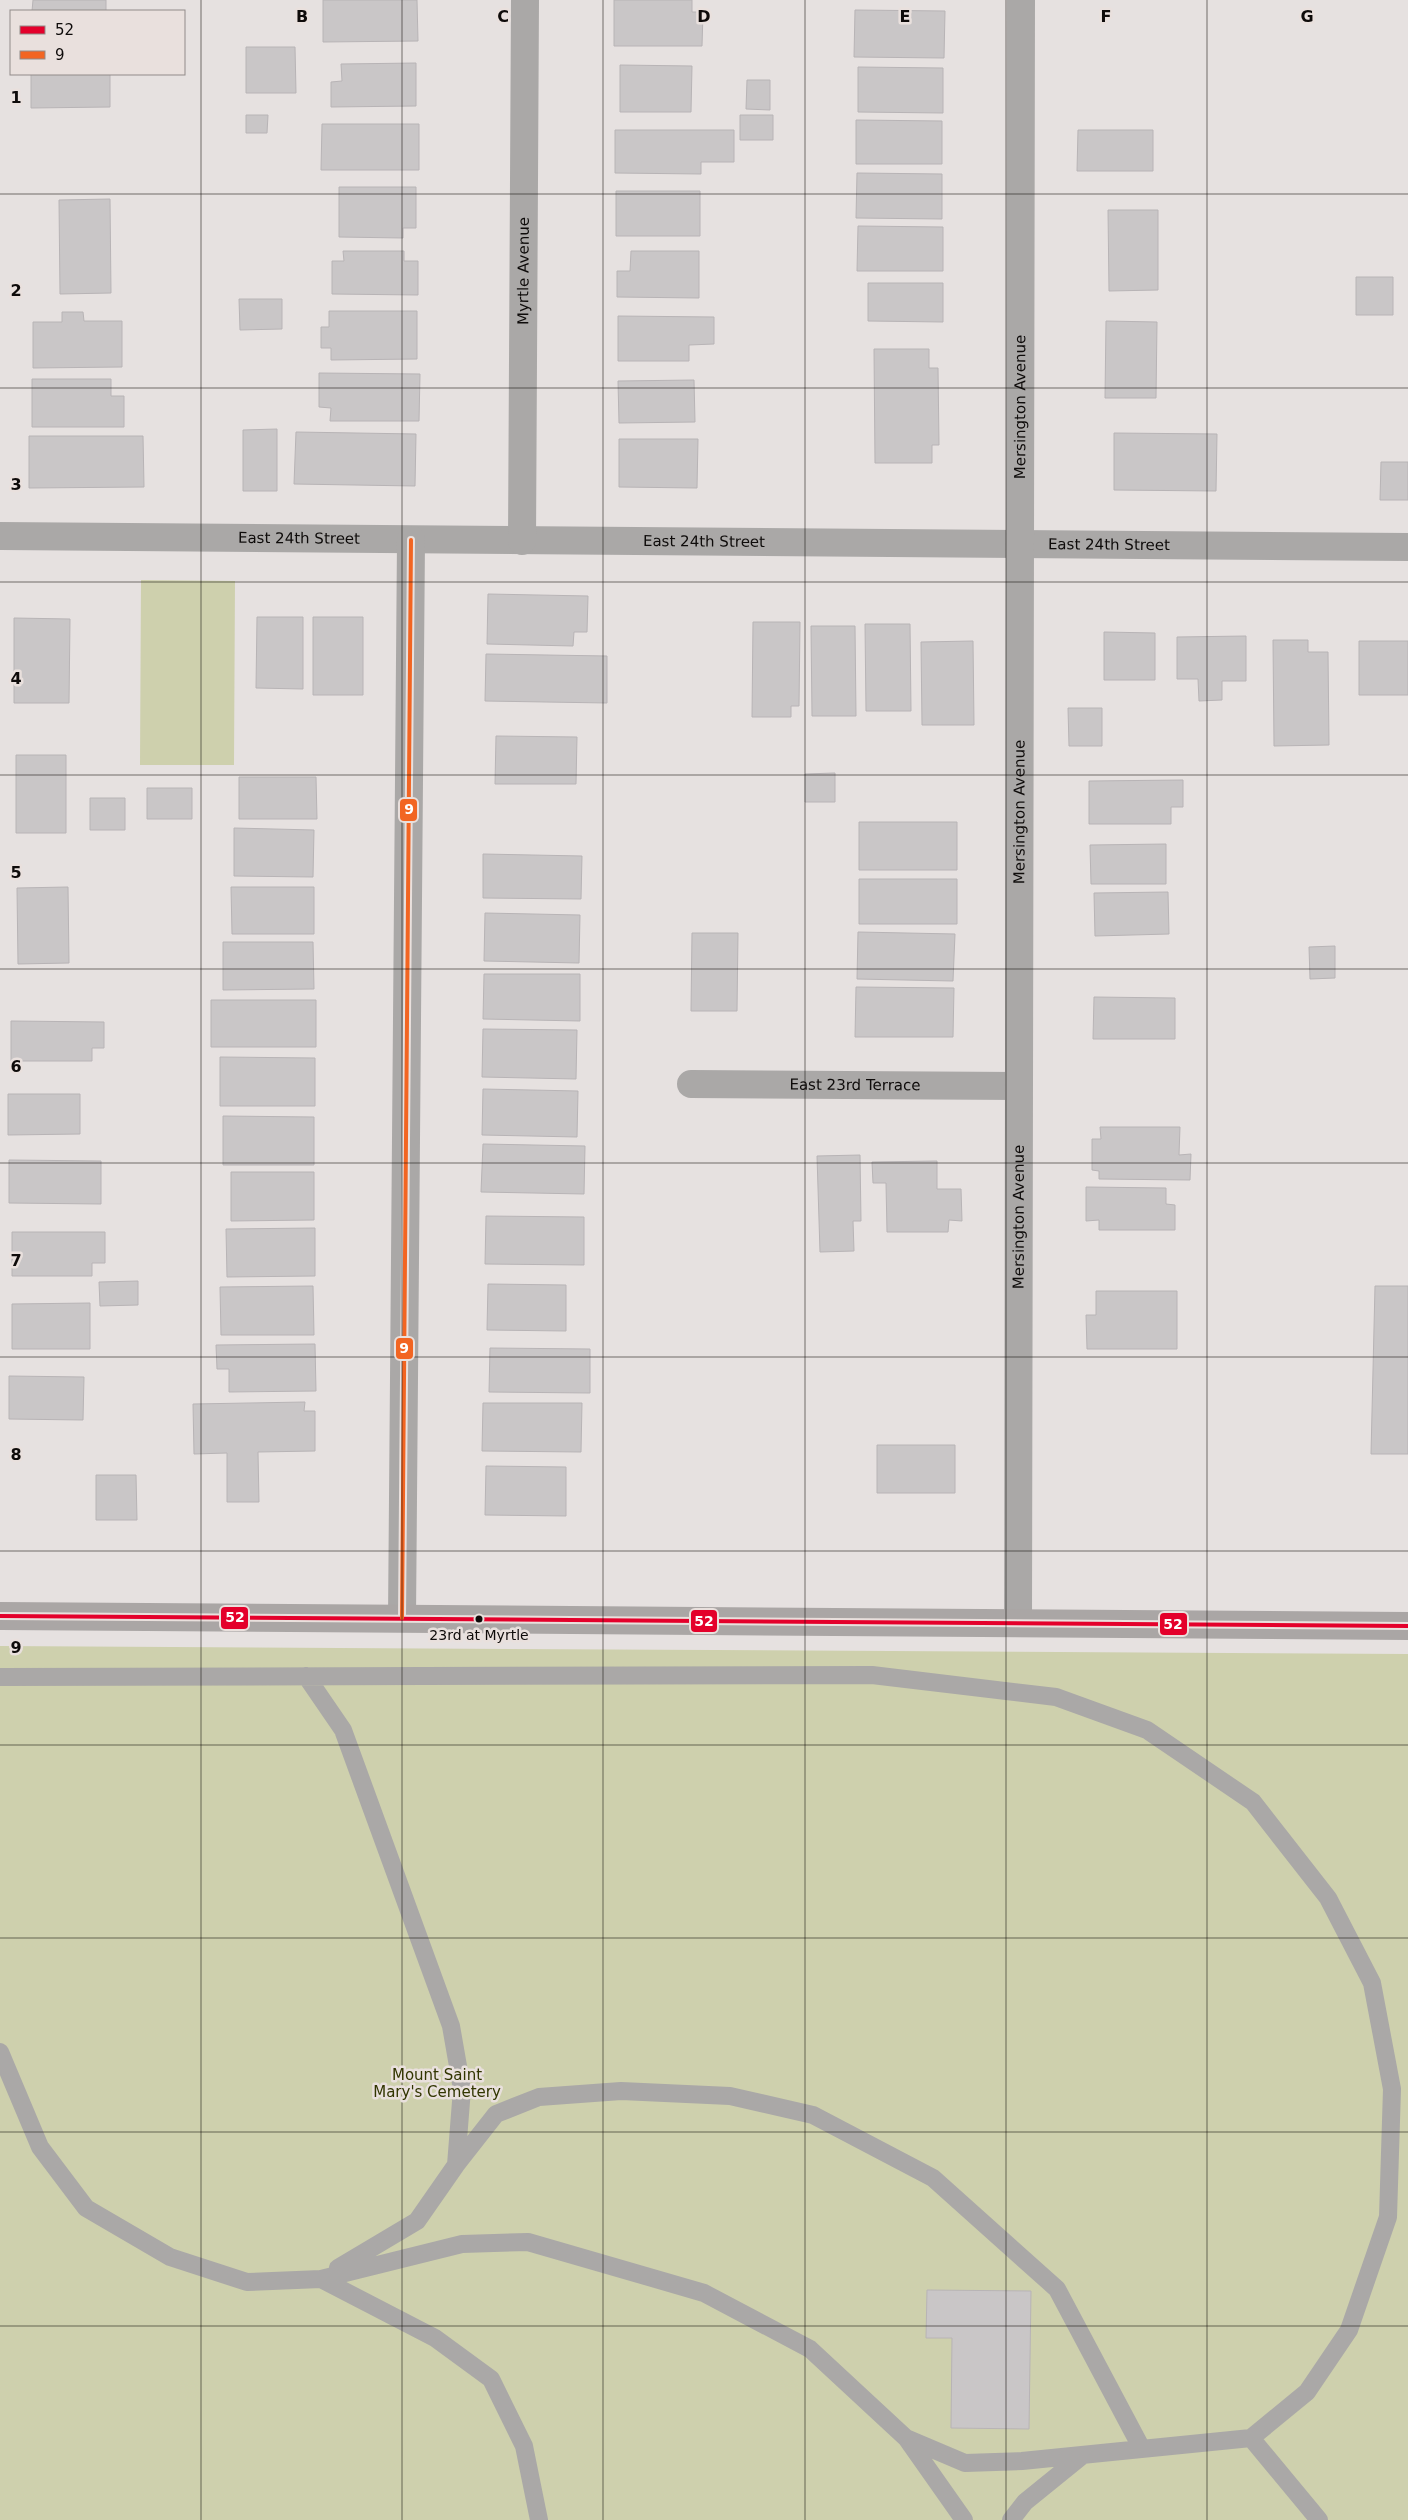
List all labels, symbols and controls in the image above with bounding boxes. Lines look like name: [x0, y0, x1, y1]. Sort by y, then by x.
text: B: [296, 7, 308, 26]
text: C: [497, 7, 509, 26]
text: D: [697, 7, 711, 26]
text: E: [900, 7, 910, 26]
text: F: [1101, 7, 1111, 26]
text: G: [1300, 7, 1314, 26]
legend: [10, 10, 185, 75]
text: 52: [55, 21, 74, 39]
text: 9: [55, 46, 65, 64]
text: 1: [10, 88, 22, 107]
street label: Myrtle Avenue: [514, 217, 533, 325]
text: 2: [10, 281, 22, 300]
street label: Mersington Avenue: [1011, 335, 1029, 479]
text: 3: [10, 475, 22, 494]
street label: East 24th Street: [238, 529, 360, 548]
street label: East 24th Street: [643, 532, 765, 551]
street label: East 24th Street: [1048, 535, 1170, 554]
text: 4: [10, 669, 22, 688]
street label: Mersington Avenue: [1010, 740, 1029, 884]
line badge: 9: [399, 798, 418, 822]
text: 9: [404, 801, 414, 817]
text: 5: [10, 863, 22, 882]
text: 6: [10, 1057, 22, 1076]
street label: East 23rd Terrace: [789, 1076, 921, 1094]
street label: Mersington Avenue: [1010, 1145, 1028, 1289]
text: 7: [10, 1251, 22, 1270]
line badge: 9: [395, 1337, 414, 1360]
text: 9: [399, 1340, 409, 1356]
text: 8: [10, 1445, 22, 1464]
line badge: 52: [220, 1606, 249, 1630]
text: 52: [225, 1609, 245, 1625]
line badge: 52: [690, 1609, 718, 1633]
line badge: 52: [1159, 1612, 1188, 1636]
text: 52: [694, 1613, 714, 1629]
marker: 23rd at Myrtle: [474, 1614, 484, 1624]
text: 52: [1163, 1616, 1183, 1632]
place label: 23rd at Myrtle: [429, 1627, 529, 1643]
text: 9: [10, 1638, 22, 1657]
park label: Mount Saint Mary's Cemetery: [373, 2066, 501, 2101]

